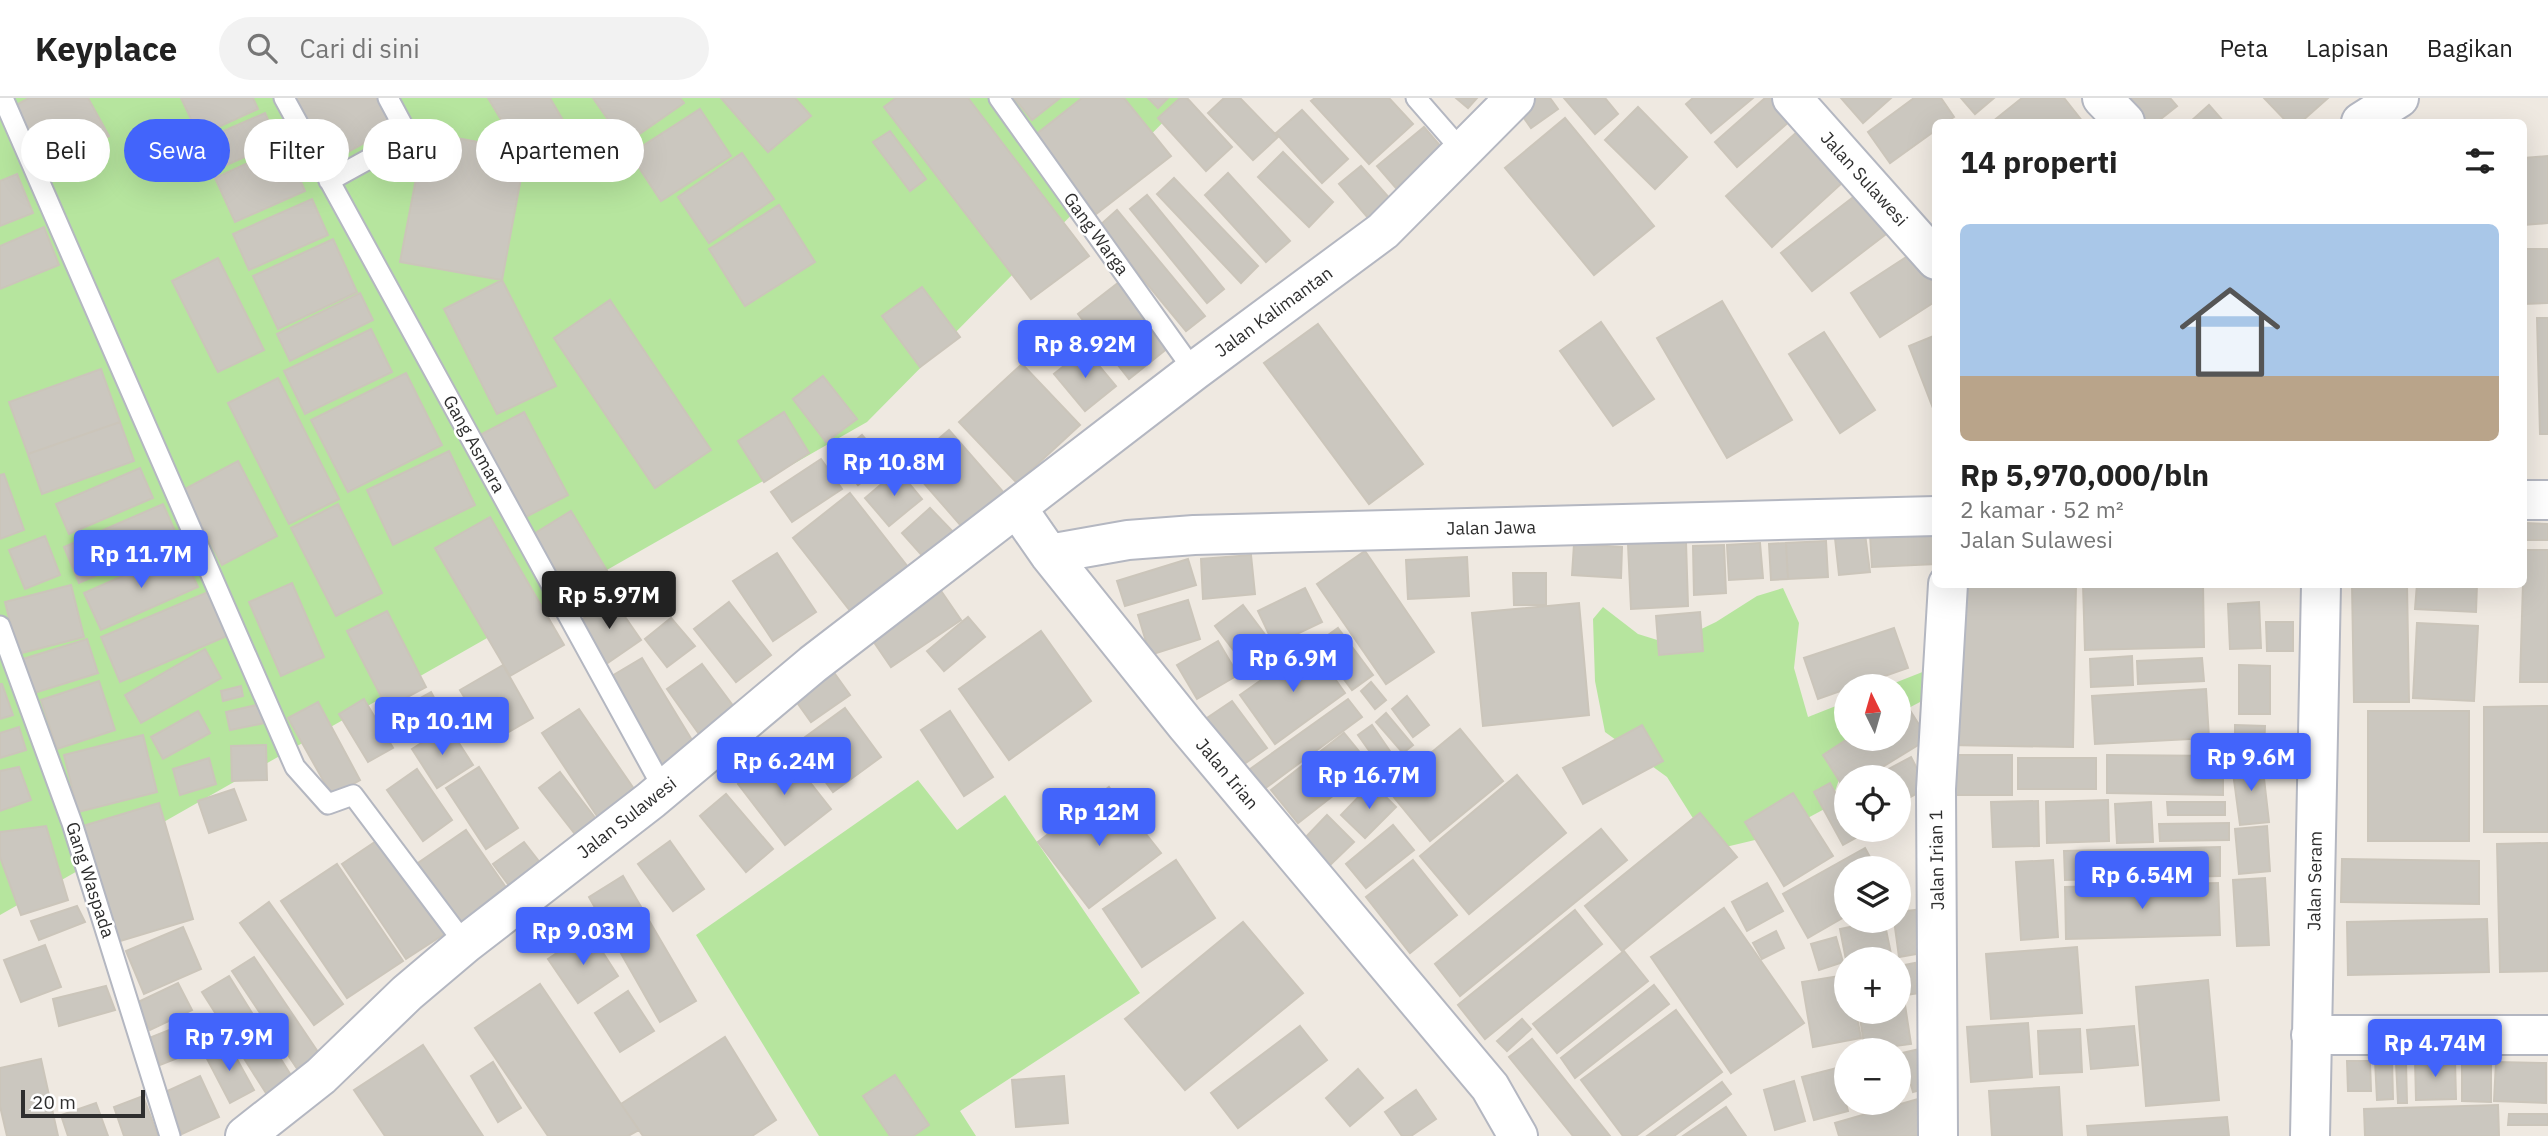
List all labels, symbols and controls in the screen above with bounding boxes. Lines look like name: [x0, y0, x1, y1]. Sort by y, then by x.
search box: [219, 17, 709, 80]
text: Keyplace: [35, 27, 177, 70]
icon: search: [243, 29, 281, 67]
text: Cari di sini: [299, 31, 420, 65]
text: Peta: [2220, 32, 2268, 64]
text: Lapisan: [2306, 32, 2389, 64]
text: Bagikan: [2427, 32, 2513, 64]
chip: Beli: [21, 119, 110, 182]
chip: Sewa: [124, 119, 230, 182]
chip: Filter: [244, 119, 349, 182]
chip: Baru: [363, 119, 462, 182]
chip: Apartemen: [476, 119, 644, 182]
street label: Jalan Sulawesi: [1816, 126, 1913, 231]
text: 14 properti: [1960, 142, 2118, 181]
icon: filters: [2461, 142, 2499, 180]
street label: Gang Warga: [1059, 188, 1134, 280]
street label: Jalan Kalimantan: [1210, 261, 1337, 362]
icon: home: [2167, 269, 2293, 395]
pin: Rp 8.92M: [1013, 320, 1157, 380]
text: Rp 8.92M: [1034, 328, 1136, 358]
street label: Gang Asmara: [438, 391, 511, 497]
pin: Rp 10.8M: [822, 438, 966, 498]
text: Rp 10.8M: [843, 446, 945, 476]
text: Rp 5,970,000/bln: [1960, 455, 2209, 494]
text: 2 kamar · 52 m²: [1960, 494, 2124, 524]
street label: Jalan Jawa: [1446, 515, 1536, 540]
text: Jalan Sulawesi: [1960, 524, 2113, 554]
pin: Rp 11.7M: [69, 531, 213, 590]
text: Rp 11.7M: [90, 538, 192, 568]
pin: Rp 5.97M: [537, 572, 681, 631]
text: Rp 5.97M: [558, 579, 660, 609]
pin: Rp 6.9M: [1228, 634, 1358, 694]
text: Rp 6.9M: [1249, 642, 1337, 672]
north arrow: [1834, 674, 1911, 751]
map controls: [1834, 674, 1911, 1115]
pin: Rp 10.1M: [370, 698, 514, 757]
text: Rp 10.1M: [391, 705, 493, 735]
street label: Jalan Irian: [1191, 733, 1264, 814]
pin: Rp 9.6M: [2186, 734, 2316, 793]
pin: Rp 6.24M: [712, 738, 856, 797]
text: Rp 9.6M: [2207, 741, 2295, 771]
text: Rp 6.24M: [733, 745, 835, 775]
pin: Rp 16.7M: [1297, 752, 1441, 811]
text: Rp 16.7M: [1318, 759, 1420, 789]
button: locate: [1834, 765, 1911, 842]
street label: Jalan Sulawesi: [572, 772, 681, 864]
pin: Rp 12M: [1042, 788, 1156, 848]
text: Rp 12M: [1058, 796, 1140, 826]
street label: Jalan Irian 1: [1924, 809, 1949, 911]
street label: Gang Waspada: [61, 819, 120, 941]
street label: Jalan Seram: [2302, 831, 2327, 931]
pin: Rp 6.54M: [2070, 852, 2214, 911]
button: layers: [1834, 856, 1911, 933]
text: Rp 6.54M: [2091, 859, 2193, 889]
pin: Rp 9.03M: [511, 908, 655, 967]
text: Rp 9.03M: [532, 915, 634, 945]
button: +: [1834, 947, 1911, 1024]
pin: Rp 7.9M: [164, 1014, 294, 1073]
pin: Rp 4.74M: [2363, 1020, 2507, 1079]
text: Rp 7.9M: [185, 1021, 273, 1051]
text: Rp 4.74M: [2384, 1027, 2486, 1057]
button: −: [1834, 1038, 1911, 1115]
scale bar: [21, 1087, 145, 1119]
text: 20 m: [32, 1090, 76, 1114]

